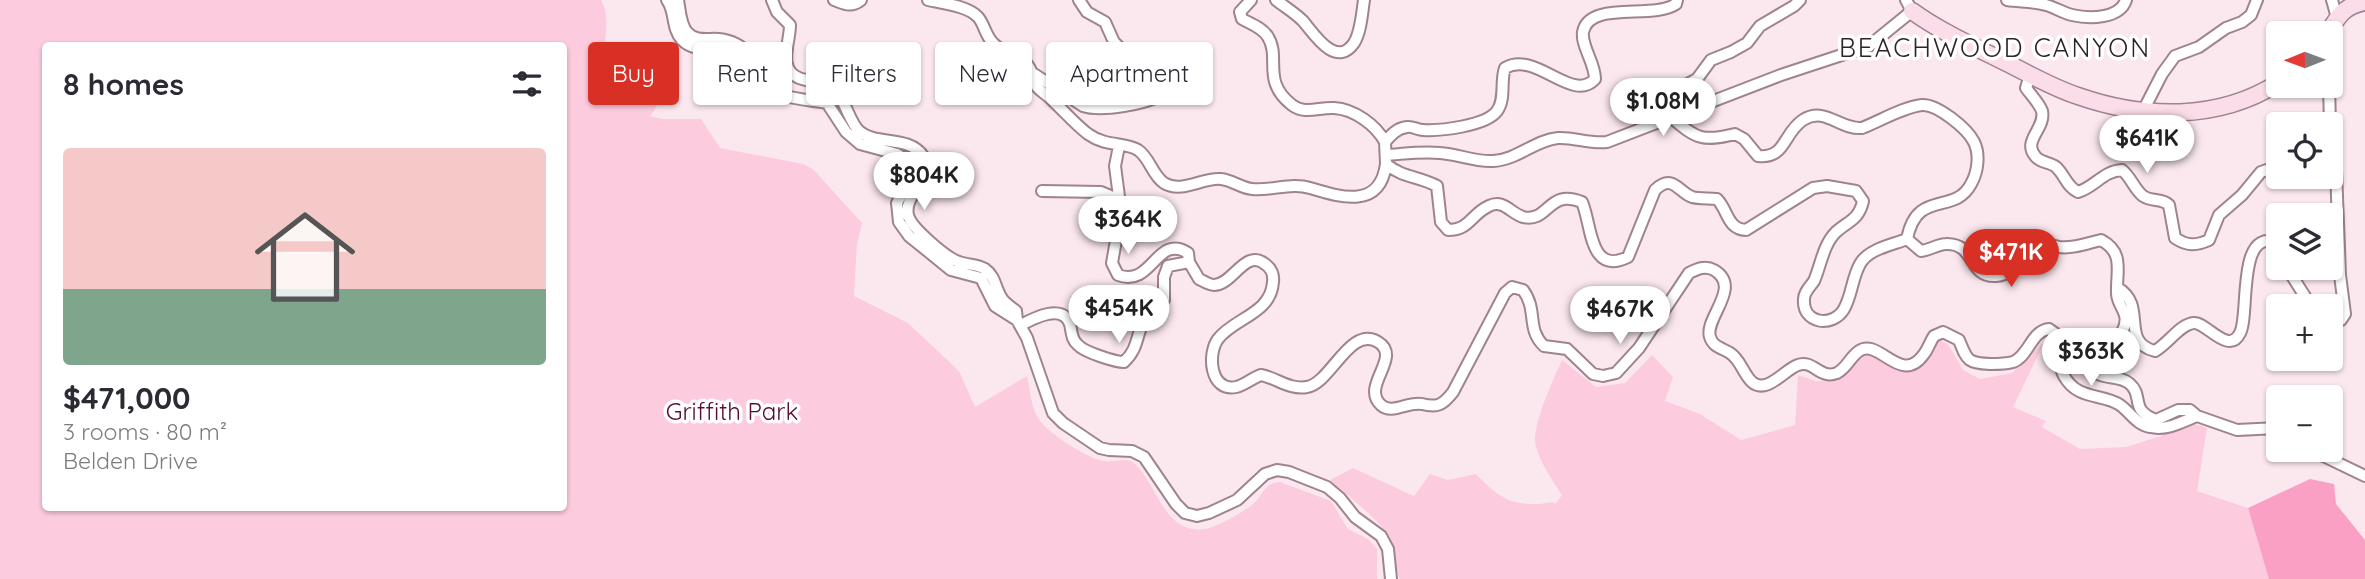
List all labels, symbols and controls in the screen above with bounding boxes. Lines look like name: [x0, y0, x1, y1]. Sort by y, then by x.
north arrow: [2266, 21, 2343, 98]
map controls: [2266, 21, 2343, 462]
district label: BEACHWOOD CANYON: [1839, 31, 2151, 64]
chip: Buy: [588, 42, 679, 105]
chip: Rent: [693, 42, 792, 105]
chip: Filters: [806, 42, 921, 105]
chip: New: [935, 42, 1032, 105]
chip: Apartment: [1046, 42, 1213, 105]
text: 8 homes: [63, 65, 184, 103]
icon: filters: [508, 65, 546, 103]
pin: $1.08M: [1606, 78, 1720, 138]
text: $1.08M: [1626, 86, 1700, 115]
button: locate: [2266, 112, 2343, 189]
pin: $641K: [2098, 116, 2196, 175]
text: $641K: [2115, 123, 2179, 152]
pin: $804K: [875, 152, 973, 212]
text: $804K: [889, 160, 959, 189]
icon: home: [242, 194, 368, 320]
pin: $364K: [1079, 196, 1177, 256]
button: layers: [2266, 203, 2343, 280]
text: $364K: [1094, 204, 1162, 233]
pin: $471K: [1962, 230, 2060, 289]
text: $471K: [1979, 237, 2043, 266]
pin: $454K: [1070, 286, 1168, 345]
pin: $467K: [1571, 286, 1669, 346]
text: $454K: [1084, 293, 1154, 322]
text: $467K: [1586, 294, 1654, 323]
button: +: [2266, 294, 2343, 371]
pin: $363K: [2042, 328, 2140, 388]
text: $363K: [2058, 336, 2124, 365]
text: $471,000: [63, 379, 191, 417]
button: −: [2266, 385, 2343, 462]
park label: Griffith Park: [666, 396, 798, 426]
text: 3 rooms · 80 m²: [63, 417, 227, 446]
text: Belden Drive: [63, 446, 198, 475]

